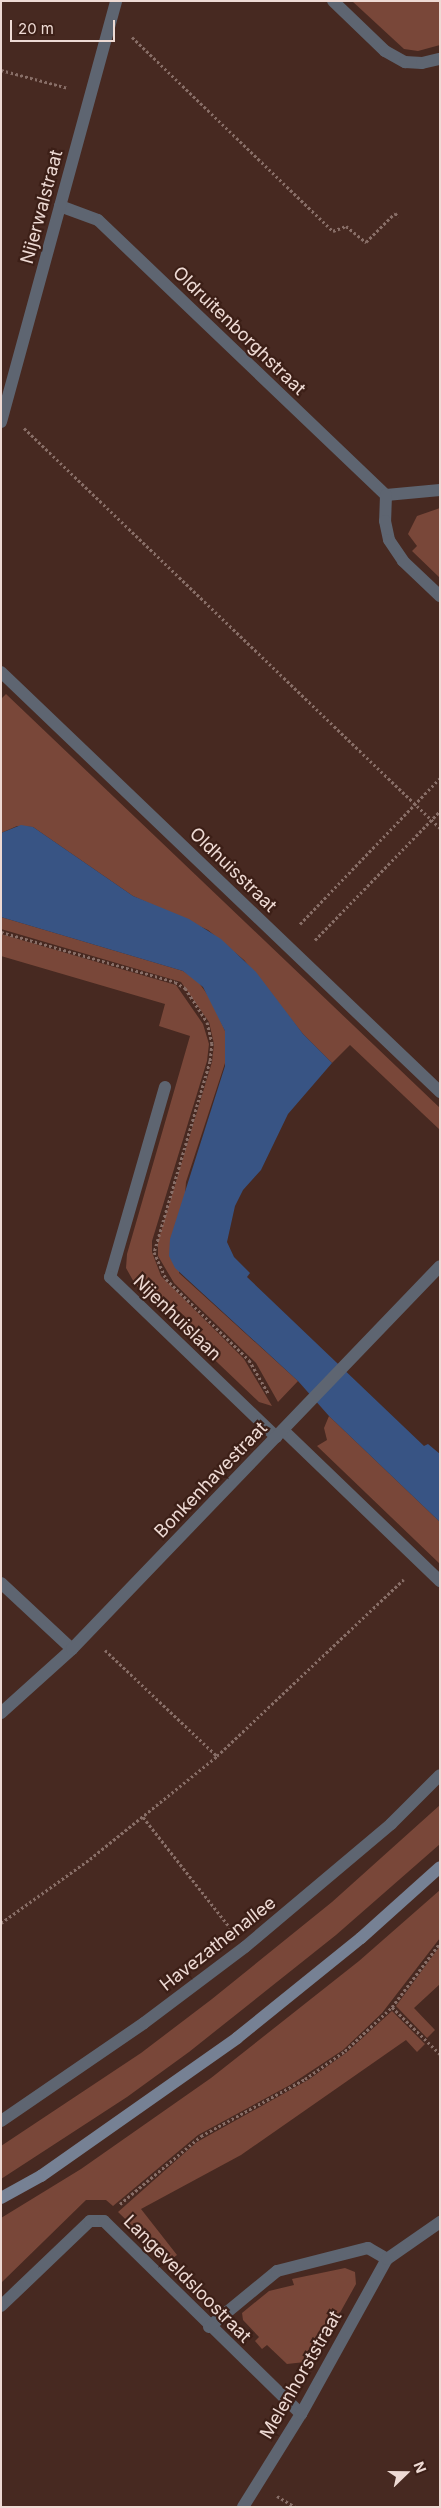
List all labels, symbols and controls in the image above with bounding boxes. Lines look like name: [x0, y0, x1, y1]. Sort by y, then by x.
scale bar: [12, 10, 118, 42]
text: 20 m: [18, 19, 54, 38]
street label: Nijerwalstraat: [16, 148, 68, 266]
street label: Oldruitenborghstraat: [168, 262, 310, 400]
street label: Oldhuisstraat: [185, 823, 281, 917]
street label: Nijenhuislaan: [129, 1271, 225, 1365]
street label: Bonkenhavestraat: [150, 1418, 272, 1542]
street label: Havezathenallee: [156, 1892, 280, 1996]
street label: Langeveldsloostraat: [119, 2211, 255, 2347]
street label: Melenhorststraat: [256, 2307, 346, 2443]
north arrow: [381, 2448, 431, 2498]
text: N: [410, 2459, 430, 2475]

